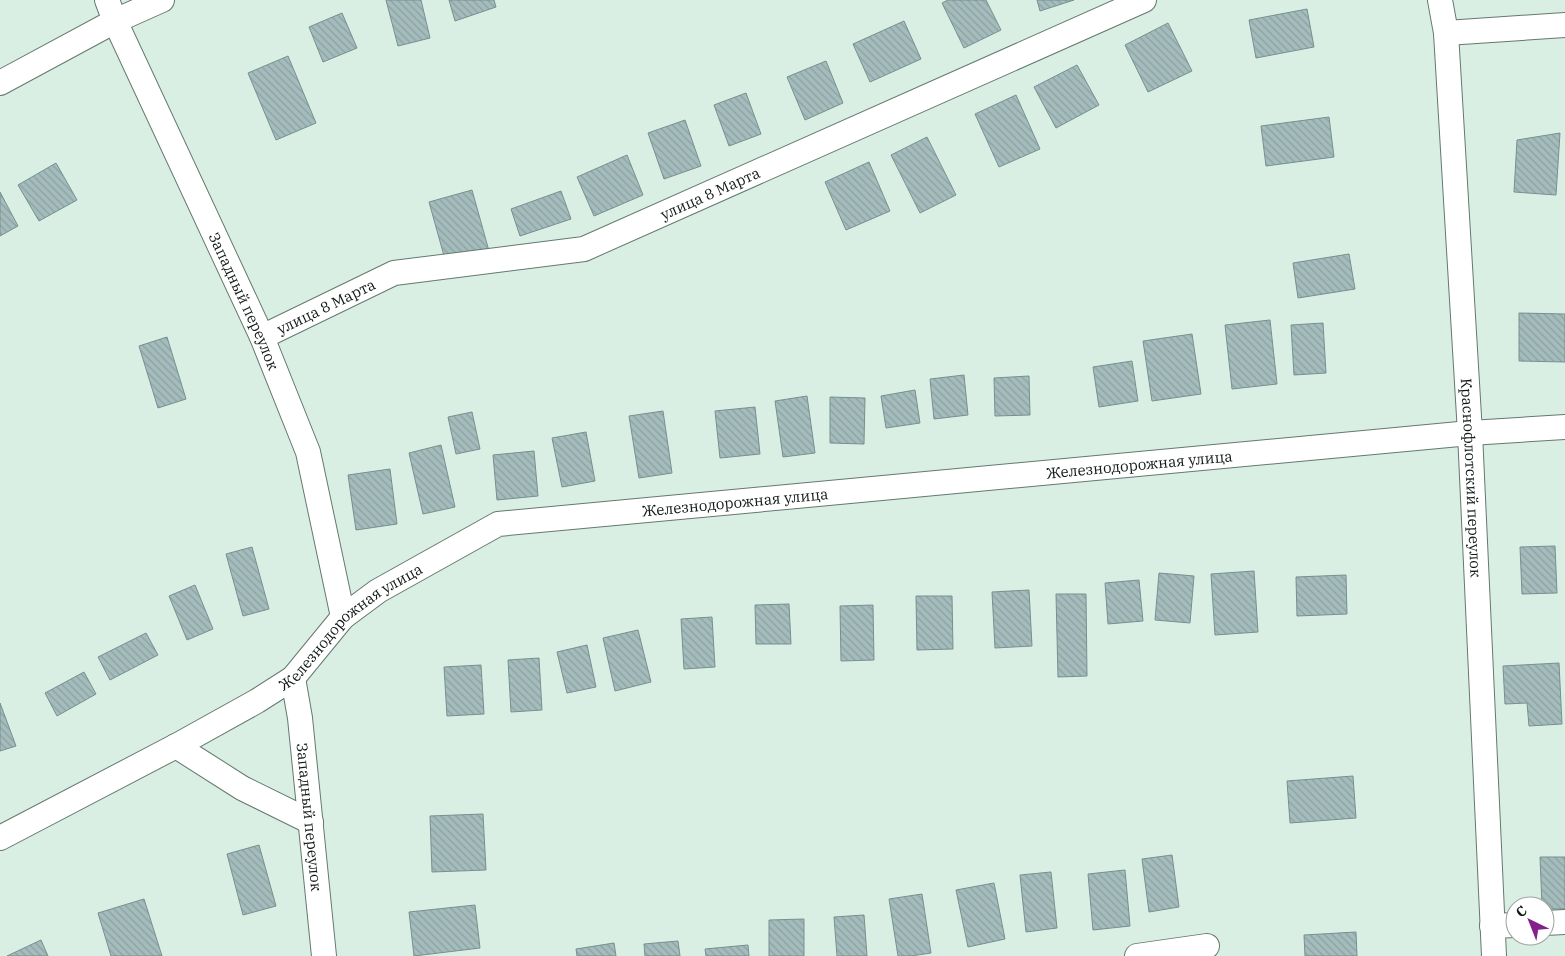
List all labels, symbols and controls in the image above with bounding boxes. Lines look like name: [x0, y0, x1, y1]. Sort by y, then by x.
street label: улица 8 Марта: [657, 163, 763, 223]
street label: Западный переулок: [205, 229, 284, 373]
street label: улица 8 Марта: [274, 274, 378, 338]
street label: Краснофлотский переулок: [1457, 377, 1486, 578]
street label: Железнодорожная улица: [1045, 446, 1233, 482]
street label: Железнодорожная улица: [641, 484, 829, 520]
street label: Железнодорожная улица: [275, 559, 425, 694]
street label: Западный переулок: [293, 742, 327, 892]
north arrow: [1505, 896, 1555, 946]
text: С: [1512, 902, 1531, 921]

